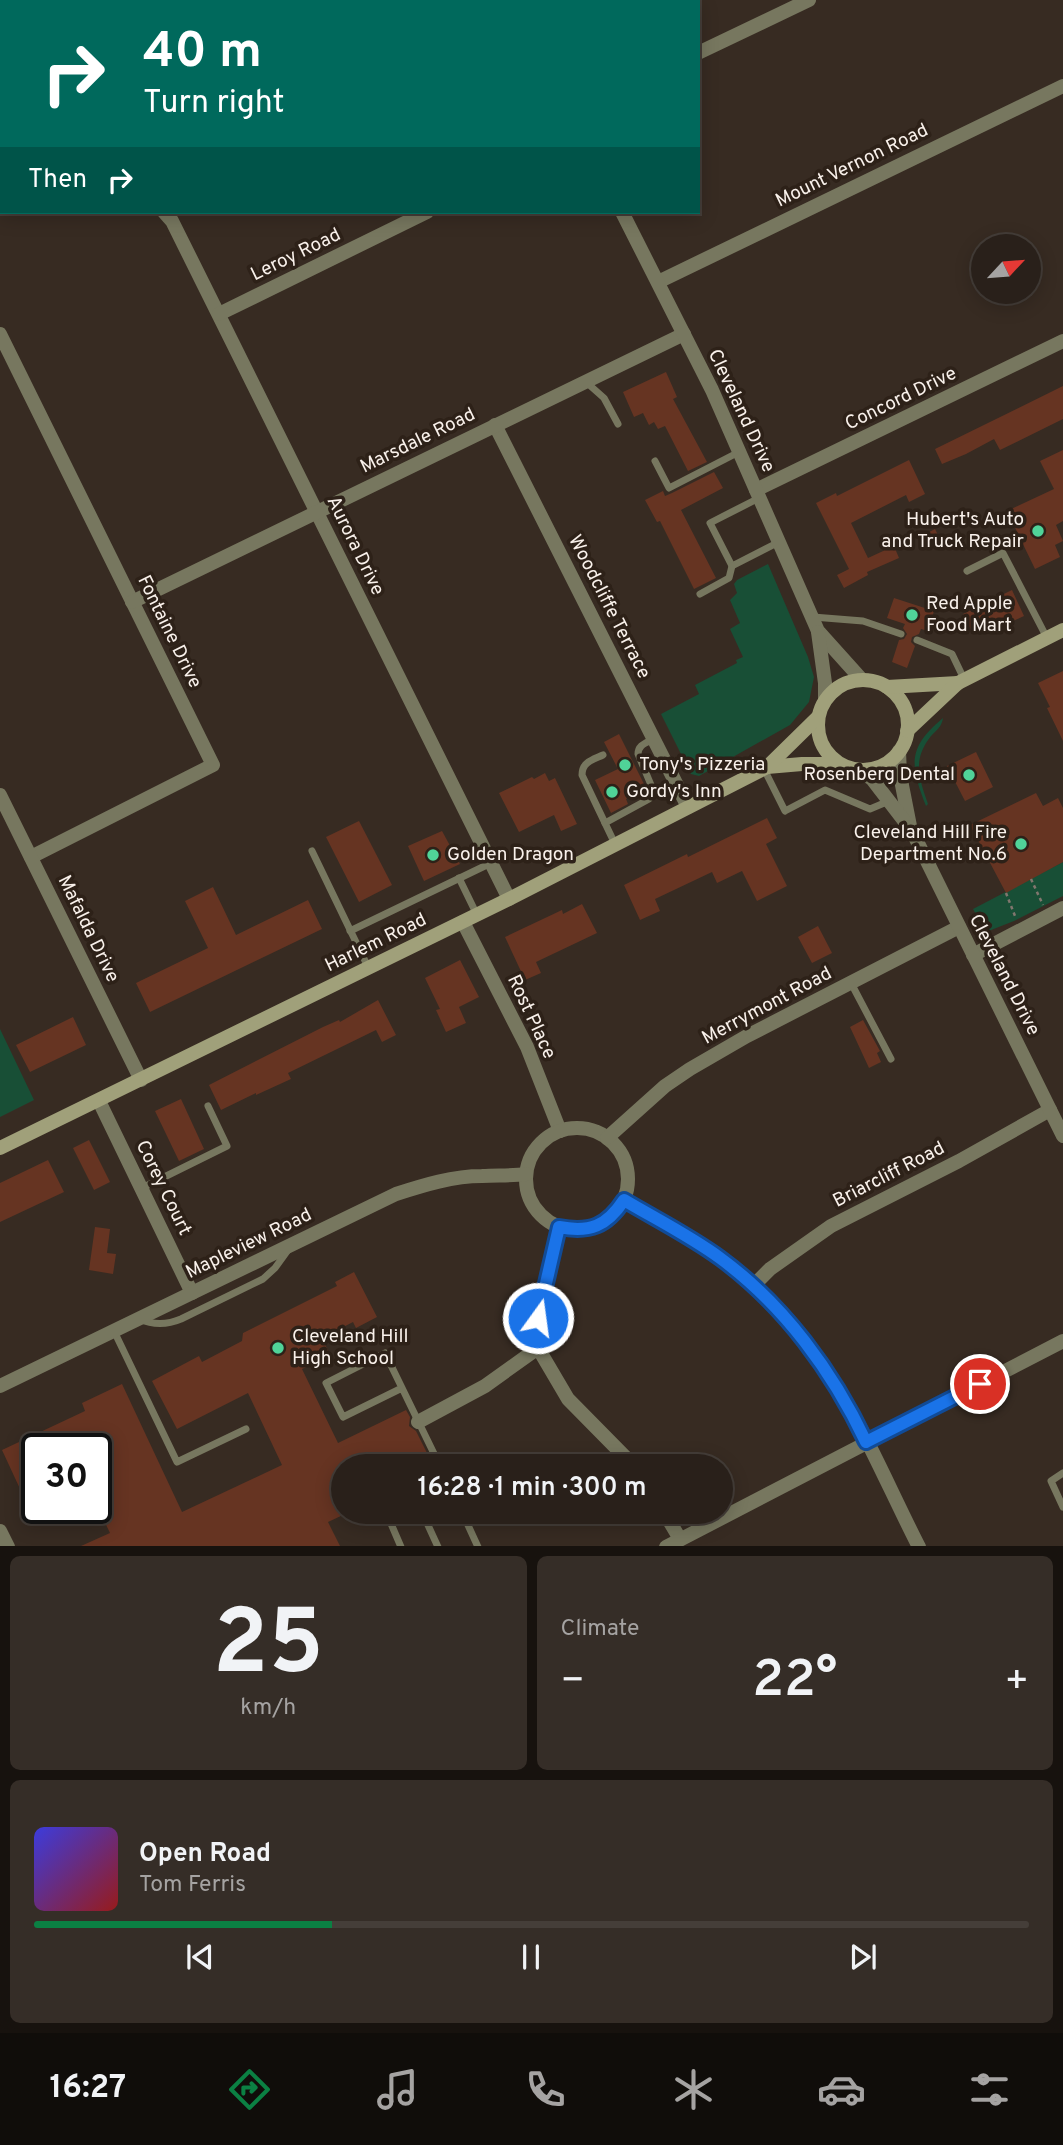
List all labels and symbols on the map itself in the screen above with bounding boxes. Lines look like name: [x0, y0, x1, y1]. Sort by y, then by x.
street label: Mount Vernon Road: [772, 119, 932, 213]
street label: Leroy Road: [247, 223, 345, 287]
north arrow: [971, 234, 1041, 304]
street label: Cleveland Drive: [702, 346, 780, 476]
street label: Concord Drive: [841, 362, 961, 436]
street label: Marsdale Road: [356, 403, 480, 479]
street label: Aurora Drive: [321, 492, 389, 600]
place label: Hubert's Auto and Truck Repair: [881, 508, 1025, 554]
marker: Hubert's Auto and Truck Repair: [1030, 523, 1046, 539]
street label: Woodcliffe Terrace: [562, 531, 656, 683]
street label: Fontaine Drive: [131, 572, 207, 692]
place label: Red Apple Food Mart: [926, 592, 1013, 638]
marker: Red Apple Food Mart: [904, 607, 920, 623]
place label: Tony's Pizzeria: [639, 753, 765, 777]
marker: Tony's Pizzeria: [617, 757, 633, 773]
place label: Rosenberg Dental: [804, 763, 955, 787]
marker: Rosenberg Dental: [961, 767, 977, 783]
place label: Gordy's Inn: [626, 780, 722, 804]
marker: Gordy's Inn: [604, 784, 620, 800]
place label: Cleveland Hill Fire Department No.6: [853, 821, 1007, 867]
marker: Cleveland Hill Fire Department No.6: [1013, 836, 1029, 852]
place label: Golden Dragon: [447, 843, 574, 867]
marker: Golden Dragon: [425, 847, 441, 863]
street label: Mafalda Drive: [52, 872, 124, 986]
street label: Harlem Road: [321, 908, 431, 978]
street label: Cleveland Drive: [963, 910, 1045, 1040]
street label: Merrymont Road: [698, 962, 836, 1050]
street label: Rost Place: [501, 971, 561, 1063]
street label: Corey Court: [130, 1137, 196, 1239]
street label: Briarcliff Road: [829, 1137, 949, 1213]
street label: Mapleview Road: [182, 1203, 316, 1285]
position arrow: [501, 1281, 575, 1355]
place label: Cleveland Hill High School: [292, 1325, 408, 1371]
marker: Cleveland Hill High School: [270, 1340, 286, 1356]
pin: [950, 1354, 1010, 1414]
speed limit sign: 30: [21, 1433, 112, 1524]

